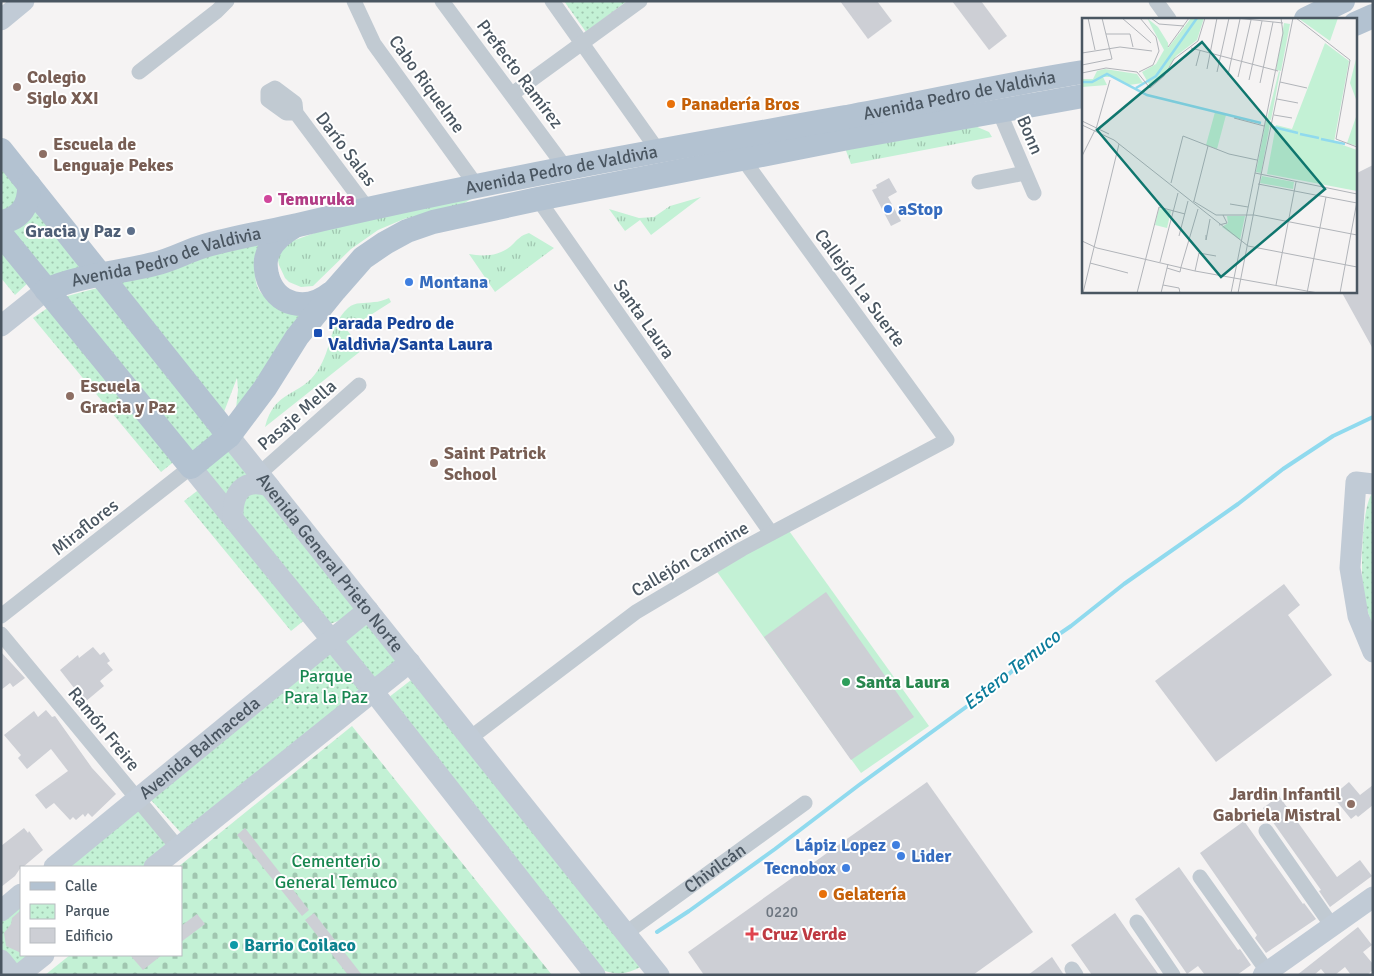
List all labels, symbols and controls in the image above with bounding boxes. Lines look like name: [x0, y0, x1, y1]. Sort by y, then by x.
street label: Prefecto Ramírez: [472, 15, 568, 133]
inset map: [1082, 18, 1356, 292]
street label: Cabo Riquelme: [384, 31, 470, 137]
place label: Colegio Siglo XXI: [27, 66, 99, 109]
street label: Avenida Pedro de Valdivia: [861, 66, 1057, 125]
marker: Colegio Siglo XXI: [11, 81, 23, 93]
place label: Panadería Bros: [681, 93, 799, 115]
marker: Panadería Bros: [665, 98, 677, 110]
street label: Darío Salas: [311, 108, 381, 191]
street label: Bonn: [1012, 112, 1048, 158]
place label: Escuela de Lenguaje Pekes: [53, 133, 173, 176]
street label: Avenida Pedro de Valdivia: [463, 140, 659, 199]
marker: Escuela de Lenguaje Pekes: [37, 148, 49, 160]
place label: Temuruka: [278, 188, 355, 210]
marker: Temuruka: [262, 193, 274, 205]
place label: aStop: [898, 198, 943, 220]
marker: aStop: [882, 203, 894, 215]
place label: Gracia y Paz: [25, 220, 121, 242]
street label: Avenida Pedro de Valdivia: [69, 222, 263, 292]
marker: Gracia y Paz: [125, 225, 137, 237]
street label: Callejón La Suerte: [810, 225, 910, 351]
place label: Montana: [419, 271, 488, 293]
street label: Santa Laura: [609, 275, 679, 363]
marker: Montana: [403, 276, 415, 288]
place label: Parada Pedro de Valdivia/Santa Laura: [328, 312, 493, 355]
marker: Parada Pedro de Valdivia/Santa Laura: [312, 327, 324, 339]
place label: Escuela Gracia y Paz: [80, 375, 176, 418]
street label: Pasaje Mella: [253, 375, 341, 455]
marker: Escuela Gracia y Paz: [64, 390, 76, 402]
place label: Saint Patrick School: [444, 442, 547, 485]
marker: Saint Patrick School: [428, 457, 440, 469]
street label: Avenida General Prieto Norte: [252, 468, 408, 657]
street label: Miraflores: [47, 494, 123, 560]
street label: Callejón Carmine: [627, 517, 753, 601]
water label: Estero Temuco: [958, 624, 1066, 716]
park label: Parque Para la Paz: [284, 665, 368, 708]
place label: Santa Laura: [856, 671, 950, 693]
marker: Santa Laura: [840, 676, 852, 688]
street label: Ramón Freire: [63, 683, 145, 775]
street label: Avenida Balmaceda: [135, 692, 264, 804]
place label: Jardin Infantil Gabriela Mistral: [1213, 783, 1341, 826]
marker: Jardin Infantil Gabriela Mistral: [1345, 798, 1357, 810]
place label: Lápiz Lopez: [795, 834, 886, 856]
street label: Chivilcán: [680, 839, 750, 898]
marker: Lápiz Lopez: [890, 839, 902, 851]
place label: Lider: [911, 845, 952, 867]
park label: Cementerio General Temuco: [275, 850, 397, 893]
marker: Lider: [895, 850, 907, 862]
place label: Tecnobox: [764, 857, 836, 879]
marker: Tecnobox: [840, 862, 852, 874]
legend: [20, 866, 182, 956]
text: Calle: [65, 877, 98, 895]
place label: Gelatería: [833, 883, 906, 905]
marker: Gelatería: [817, 888, 829, 900]
text: Parque: [65, 902, 110, 920]
house number: 0220: [766, 903, 798, 921]
place label: Cruz Verde: [762, 923, 847, 945]
text: Edificio: [65, 927, 113, 945]
marker: Cruz Verde: [746, 928, 758, 940]
place label: Barrio Coilaco: [244, 934, 356, 956]
marker: Barrio Coilaco: [228, 939, 240, 951]

